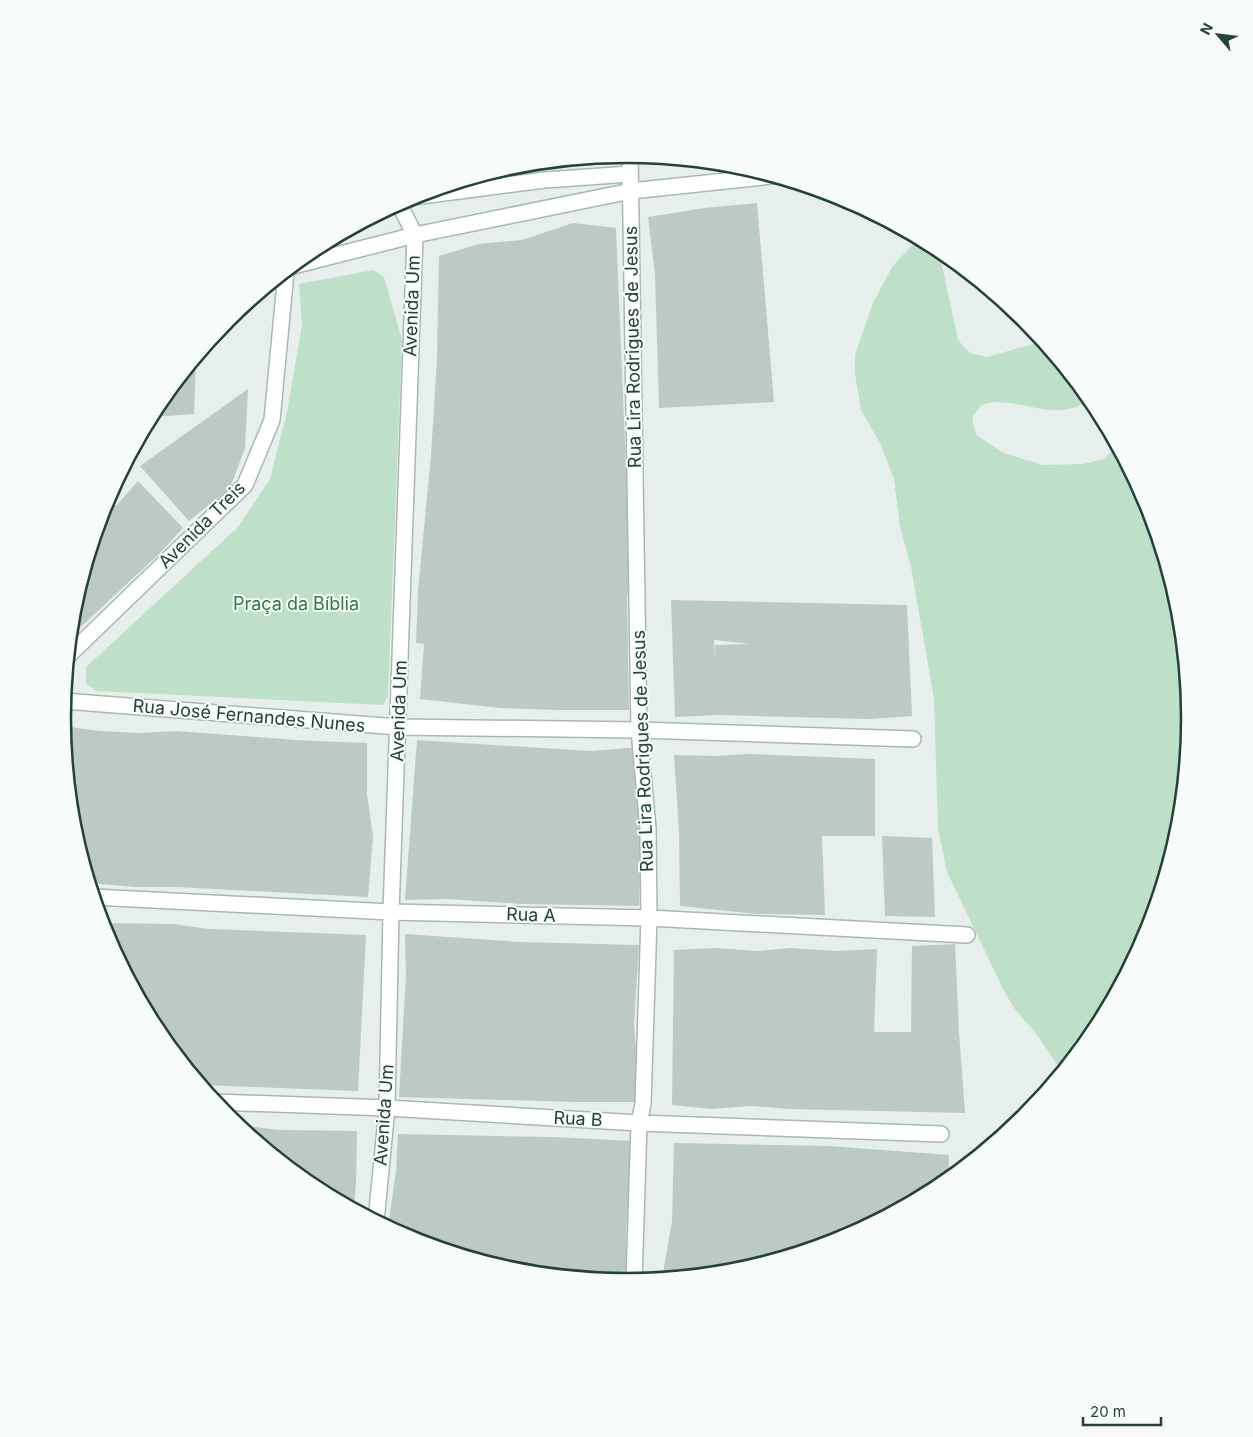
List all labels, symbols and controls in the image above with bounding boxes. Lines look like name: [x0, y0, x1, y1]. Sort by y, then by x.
north arrow: [1193, 10, 1243, 60]
text: N: [1196, 20, 1216, 37]
street label: Rua Lira Rodrigues de Jesus: [620, 226, 645, 468]
street label: Avenida Um: [399, 255, 424, 357]
street label: Avenida Treis: [154, 477, 249, 572]
park label: Praça da Bíblia: [233, 593, 359, 614]
street label: Rua Lira Rodrigues de Jesus: [628, 630, 657, 872]
street label: Avenida Um: [386, 660, 411, 762]
street label: Rua José Fernandes Nunes: [132, 695, 366, 736]
street label: Rua A: [506, 903, 556, 926]
street label: Avenida Um: [369, 1063, 398, 1166]
street label: Rua B: [553, 1107, 603, 1130]
scale bar: [1083, 1394, 1160, 1426]
text: 20 m: [1090, 1402, 1126, 1421]

